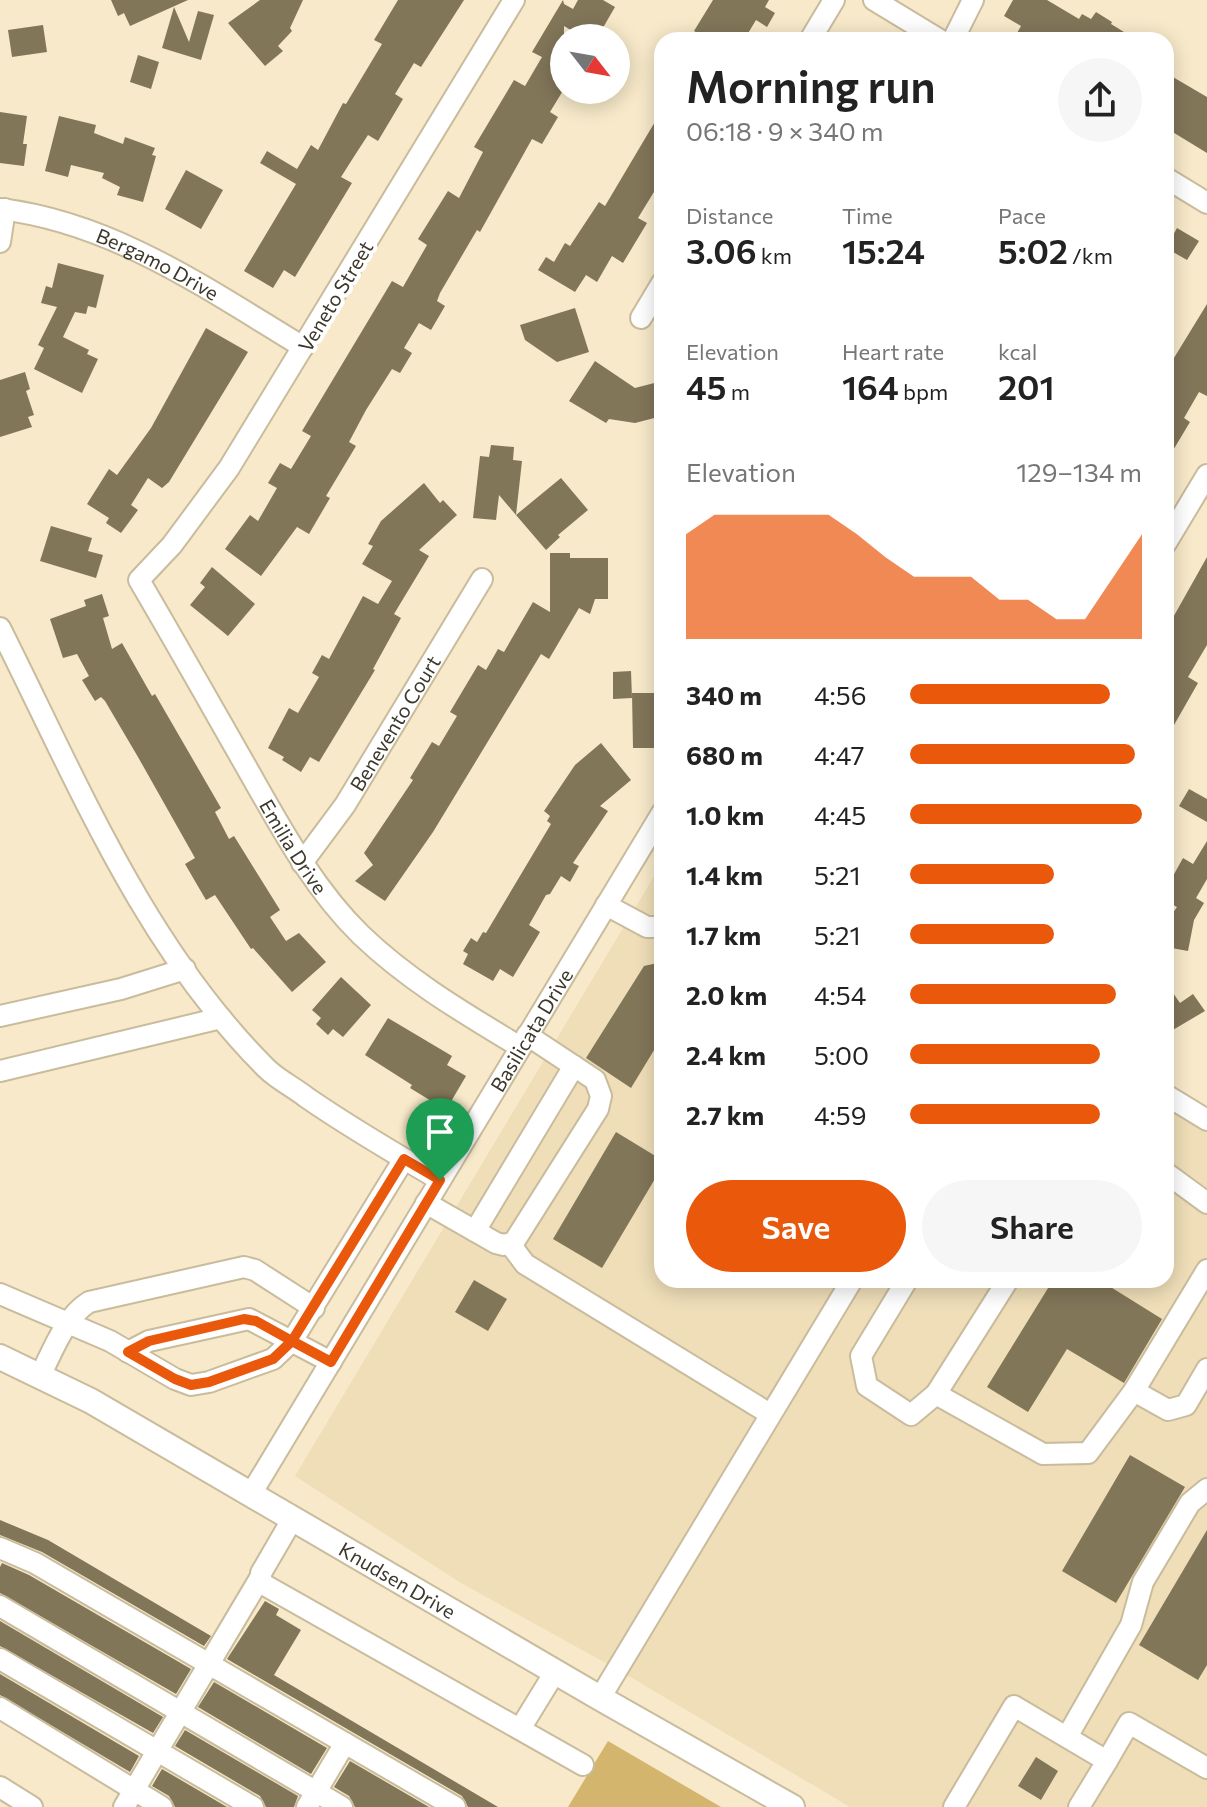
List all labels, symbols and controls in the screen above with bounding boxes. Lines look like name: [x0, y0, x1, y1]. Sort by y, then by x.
north arrow: [550, 24, 630, 104]
map controls: [550, 24, 630, 104]
text: Morning run: [686, 58, 936, 112]
button: share: [1058, 58, 1142, 142]
text: 06:18 · 9 × 340 m: [686, 115, 883, 146]
text: Distance: [686, 202, 773, 229]
text: Time: [842, 202, 893, 229]
text: Pace: [998, 202, 1046, 229]
street label: Bergamo Drive: [93, 223, 223, 305]
text: 3.06: [686, 229, 757, 271]
text: 15:24: [842, 229, 925, 271]
text: 5:02: [998, 229, 1068, 271]
street label: Veneto Street: [292, 236, 378, 356]
text: km: [757, 242, 792, 269]
text: /km: [1068, 242, 1113, 269]
text: Elevation: [686, 338, 779, 365]
text: Heart rate: [842, 338, 944, 365]
text: kcal: [998, 338, 1037, 365]
text: 45: [686, 365, 726, 407]
text: 164: [842, 365, 899, 407]
text: 201: [998, 365, 1055, 407]
text: m: [726, 378, 750, 405]
text: bpm: [899, 378, 948, 405]
text: Elevation: [686, 456, 796, 487]
text: 129–134 m: [1016, 456, 1142, 487]
street label: Benevento Court: [344, 651, 445, 795]
text: 340 m: [686, 679, 762, 710]
text: 4:56: [814, 679, 866, 710]
text: 680 m: [686, 739, 763, 770]
text: 4:47: [814, 739, 865, 770]
street label: Emilia Drive: [255, 795, 333, 899]
text: 1.0 km: [686, 799, 764, 830]
text: 4:45: [814, 799, 866, 830]
text: 1.4 km: [686, 859, 763, 890]
text: 5:21: [814, 859, 861, 890]
text: 1.7 km: [686, 919, 761, 950]
text: 5:21: [814, 919, 861, 950]
street label: Basilicata Drive: [485, 964, 577, 1096]
text: 2.0 km: [686, 979, 767, 1010]
text: 4:54: [814, 979, 866, 1010]
text: 2.4 km: [686, 1039, 766, 1070]
text: 5:00: [814, 1039, 869, 1070]
pin: [406, 1098, 474, 1180]
text: 2.7 km: [686, 1099, 764, 1130]
text: 4:59: [814, 1099, 866, 1130]
icon: arrive: [418, 1110, 462, 1154]
button: Save: [686, 1180, 906, 1272]
button: Share: [922, 1180, 1142, 1272]
street label: Knudsen Drive: [335, 1537, 460, 1623]

